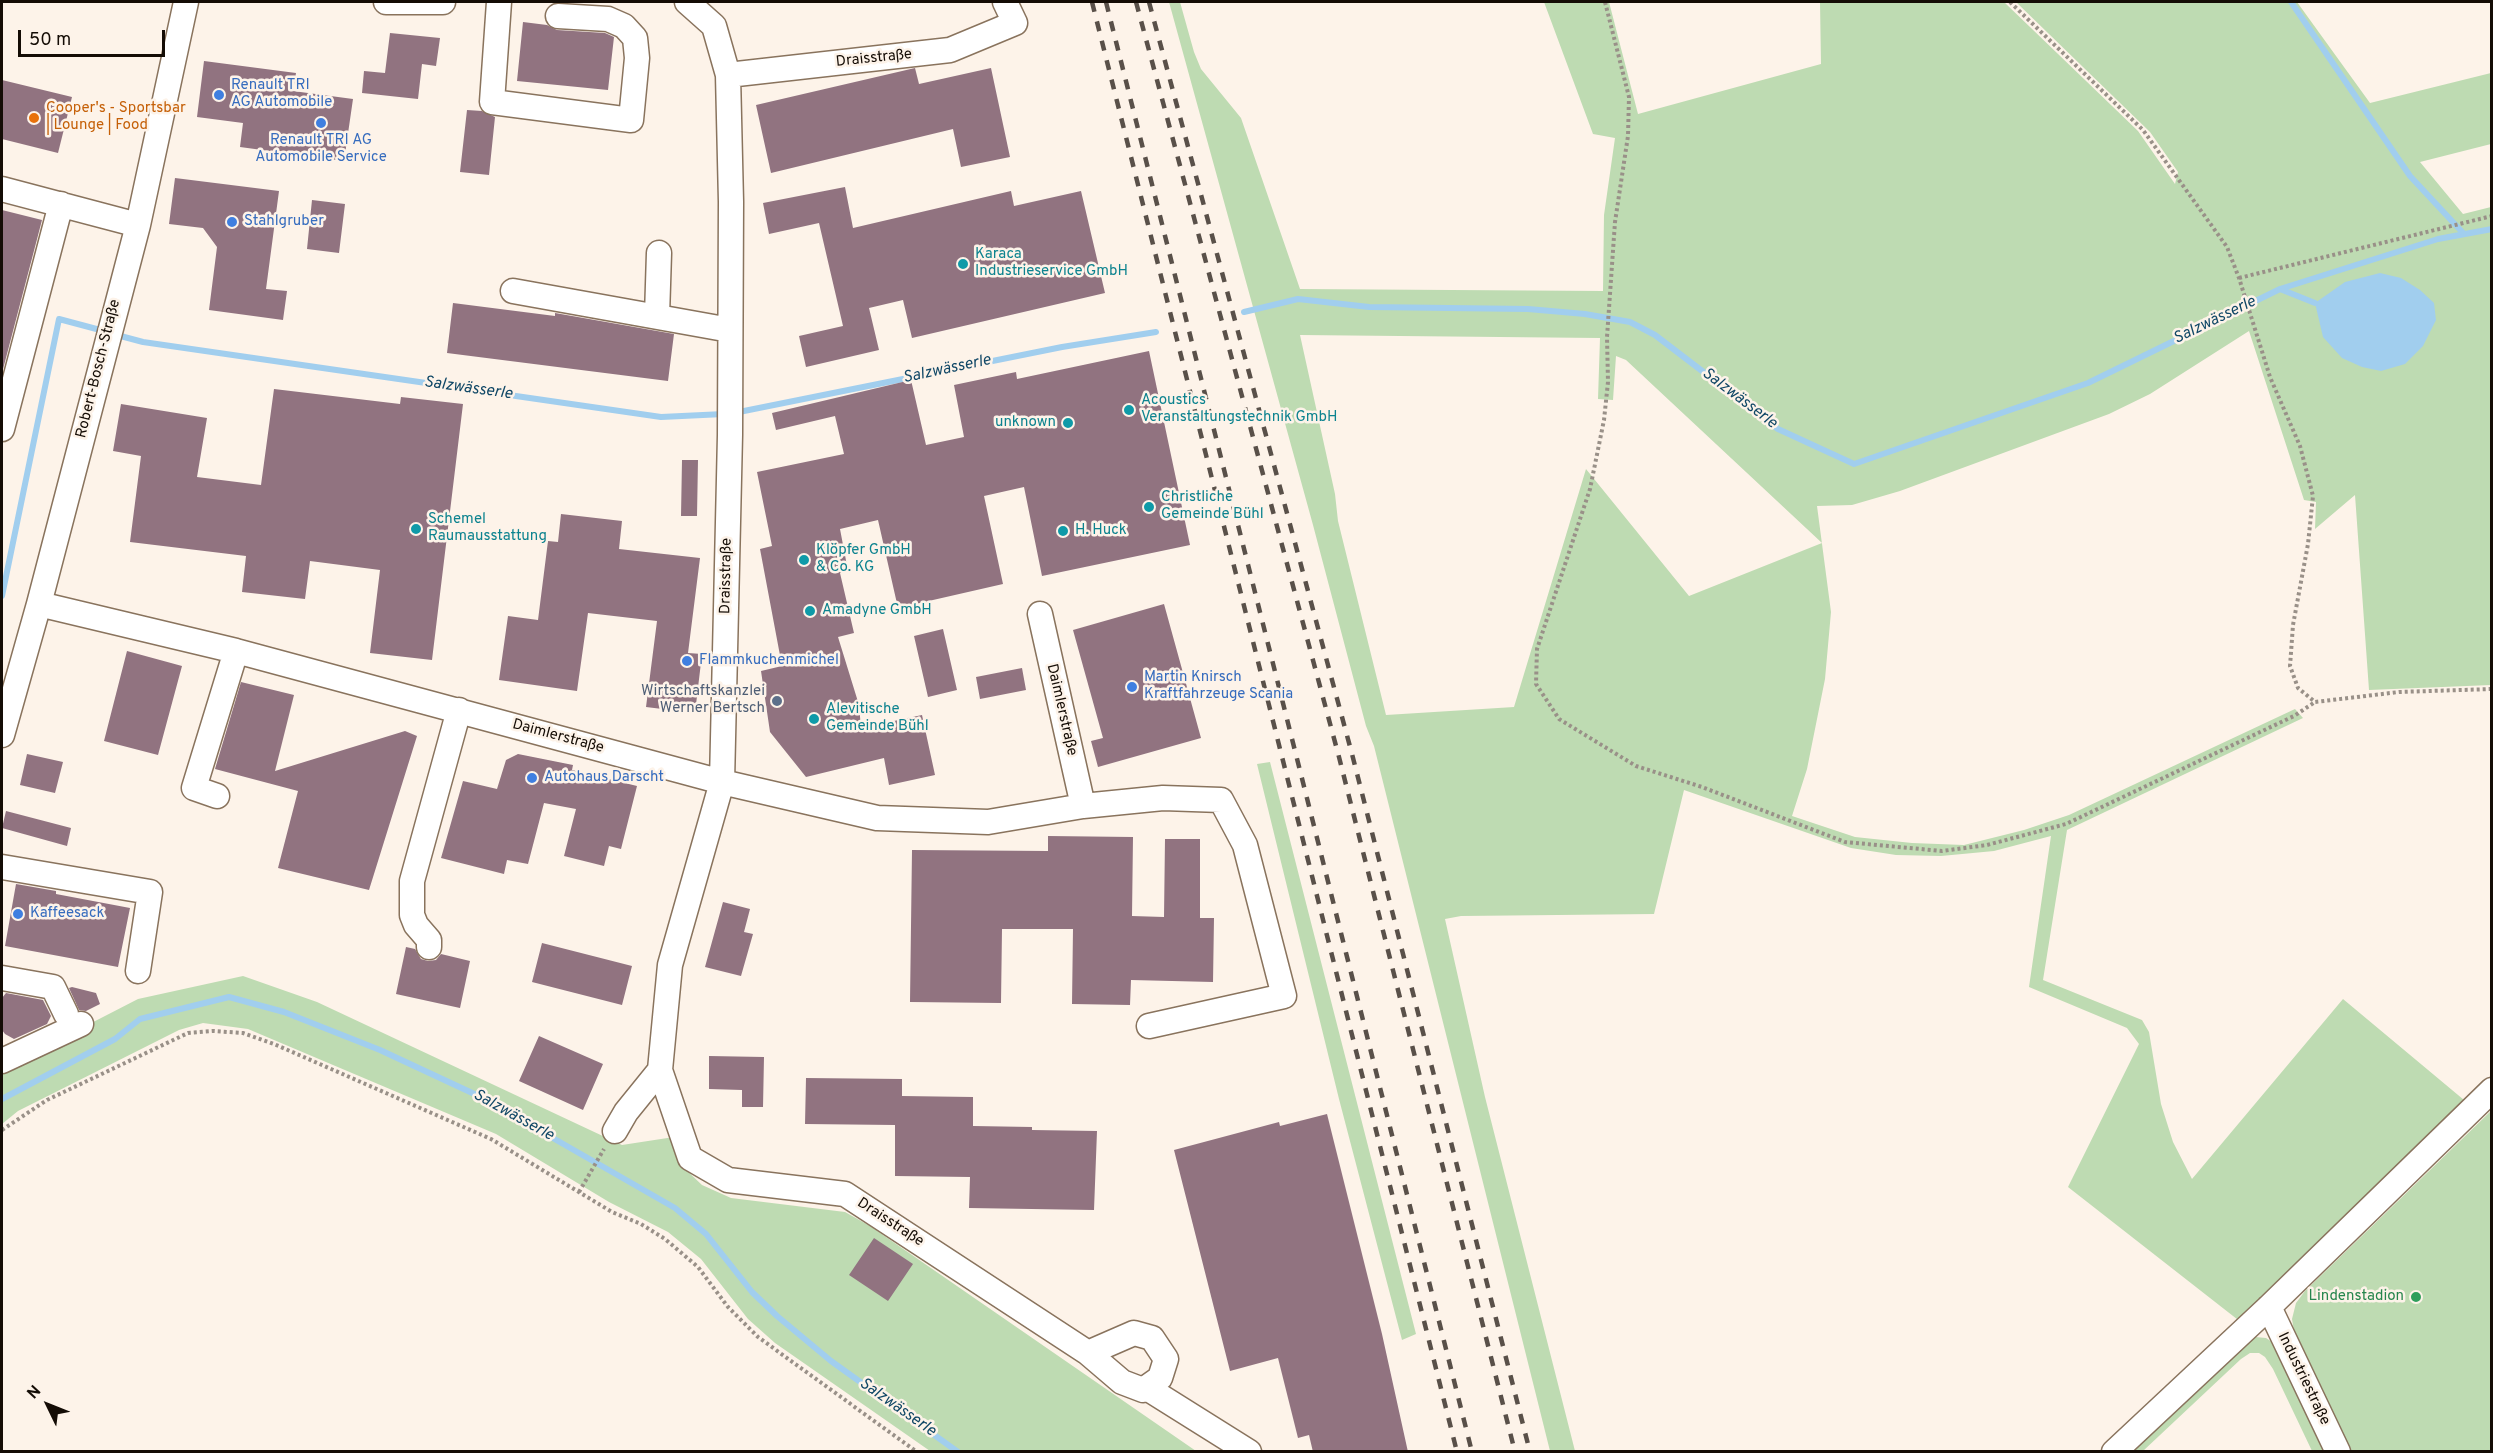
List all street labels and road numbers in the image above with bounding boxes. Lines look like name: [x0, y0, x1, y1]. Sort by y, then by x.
street label: Draisstraße: [835, 46, 913, 72]
street label: Robert-Bosch-Straße: [73, 298, 125, 440]
street label: Draisstraße: [717, 538, 737, 614]
street label: Daimlerstraße: [1042, 662, 1080, 758]
street label: Daimlerstraße: [510, 716, 606, 758]
street label: Draisstraße: [853, 1195, 927, 1251]
street label: Industriestraße: [2273, 1330, 2333, 1428]

